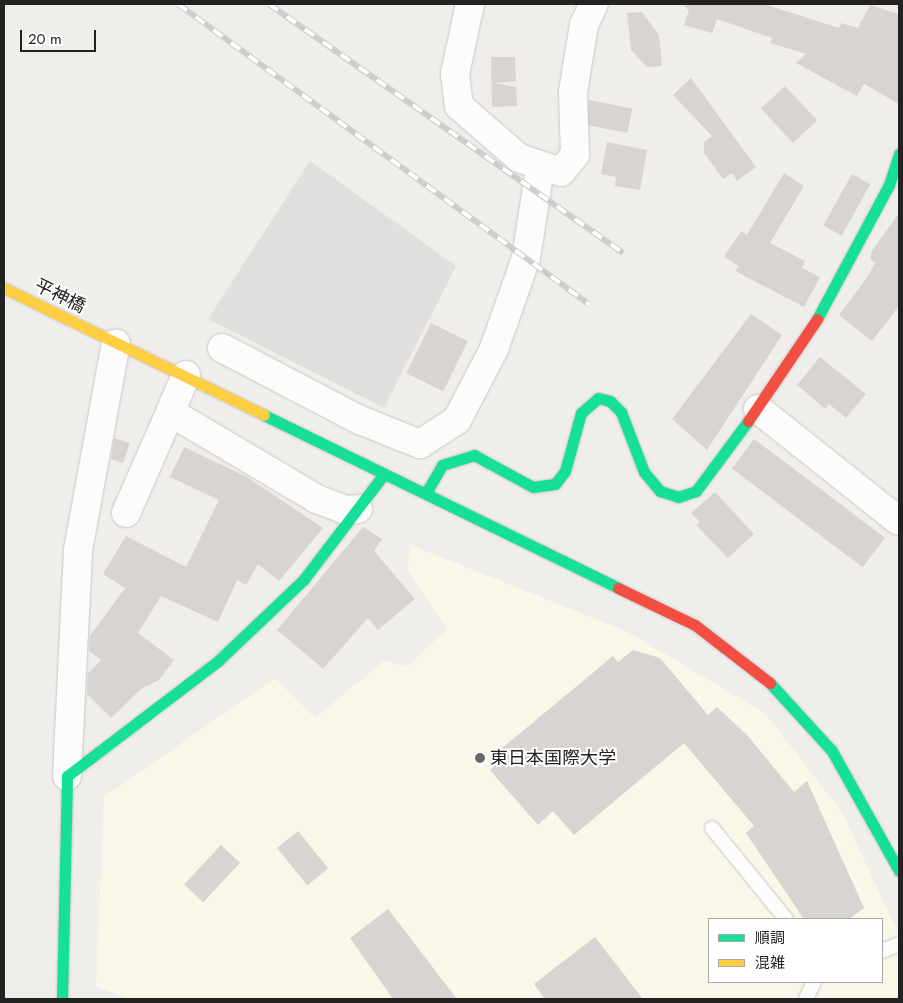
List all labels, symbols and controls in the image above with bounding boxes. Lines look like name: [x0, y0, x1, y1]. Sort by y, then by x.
scale bar: [22, 20, 99, 52]
text: 20 m: [28, 28, 62, 50]
street label: 平神橋: [31, 274, 89, 318]
place label: 東日本国際大学: [490, 747, 616, 769]
marker: 東日本国際大学: [474, 752, 486, 764]
legend: [708, 918, 883, 983]
text: 順調: [755, 927, 785, 949]
text: 混雑: [755, 952, 785, 974]

